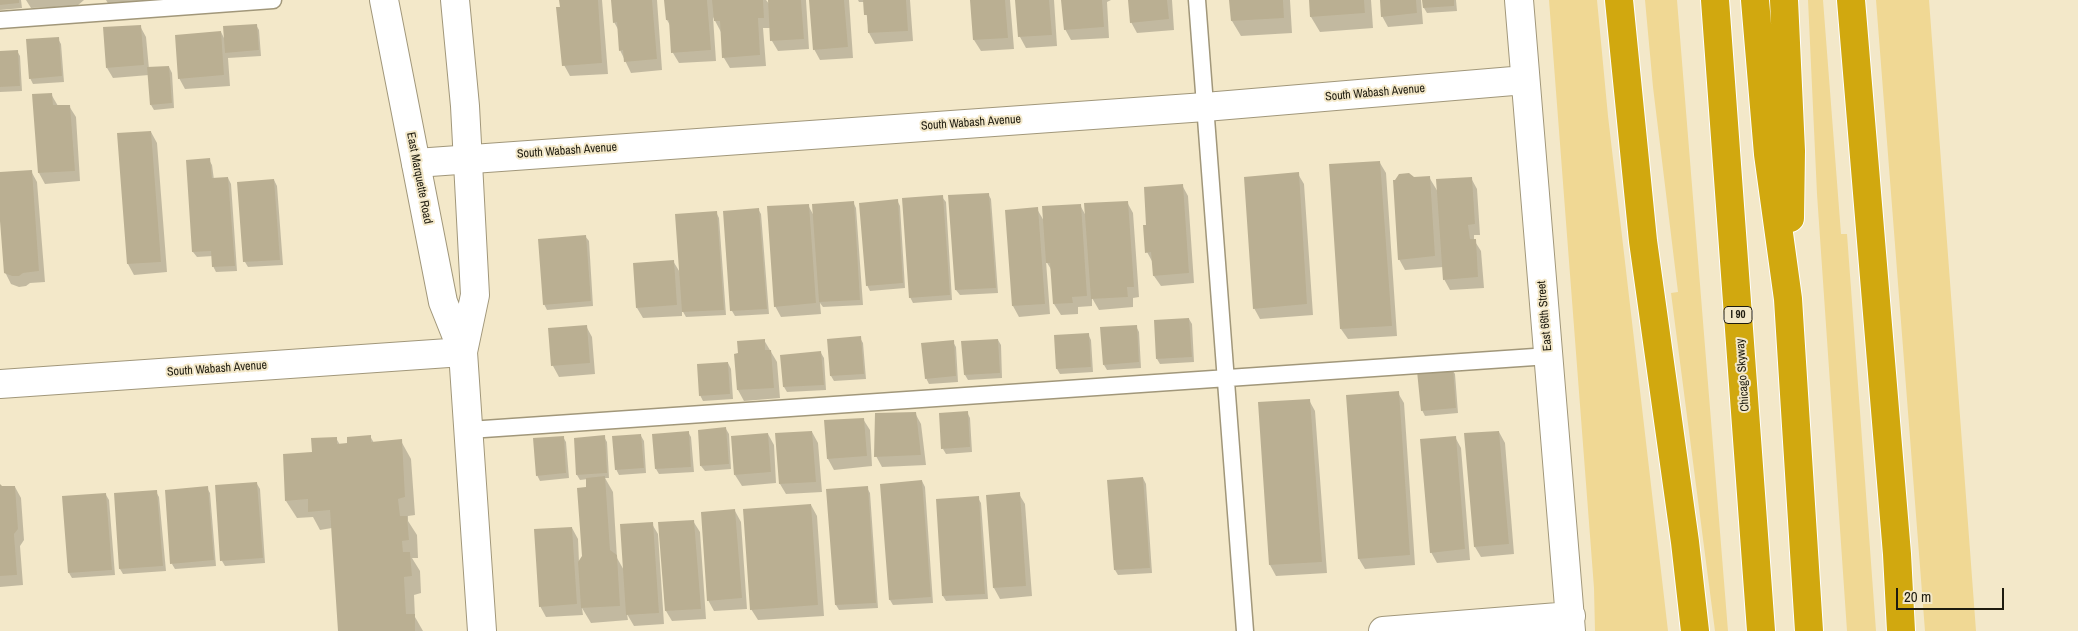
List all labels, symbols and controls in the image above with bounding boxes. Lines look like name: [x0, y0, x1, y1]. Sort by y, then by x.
street label: South Wabash Avenue: [1324, 81, 1426, 105]
street label: South Wabash Avenue: [921, 112, 1021, 134]
street label: East Marquette Road: [403, 131, 435, 225]
street label: South Wabash Avenue: [517, 140, 617, 162]
street label: East 66th Street: [1535, 280, 1555, 352]
road number: I 90: [1724, 306, 1752, 324]
street label: Chicago Skyway: [1733, 338, 1753, 412]
street label: South Wabash Avenue: [167, 358, 267, 380]
scale bar: [1898, 578, 2006, 610]
text: 20 m: [1904, 586, 1931, 607]

